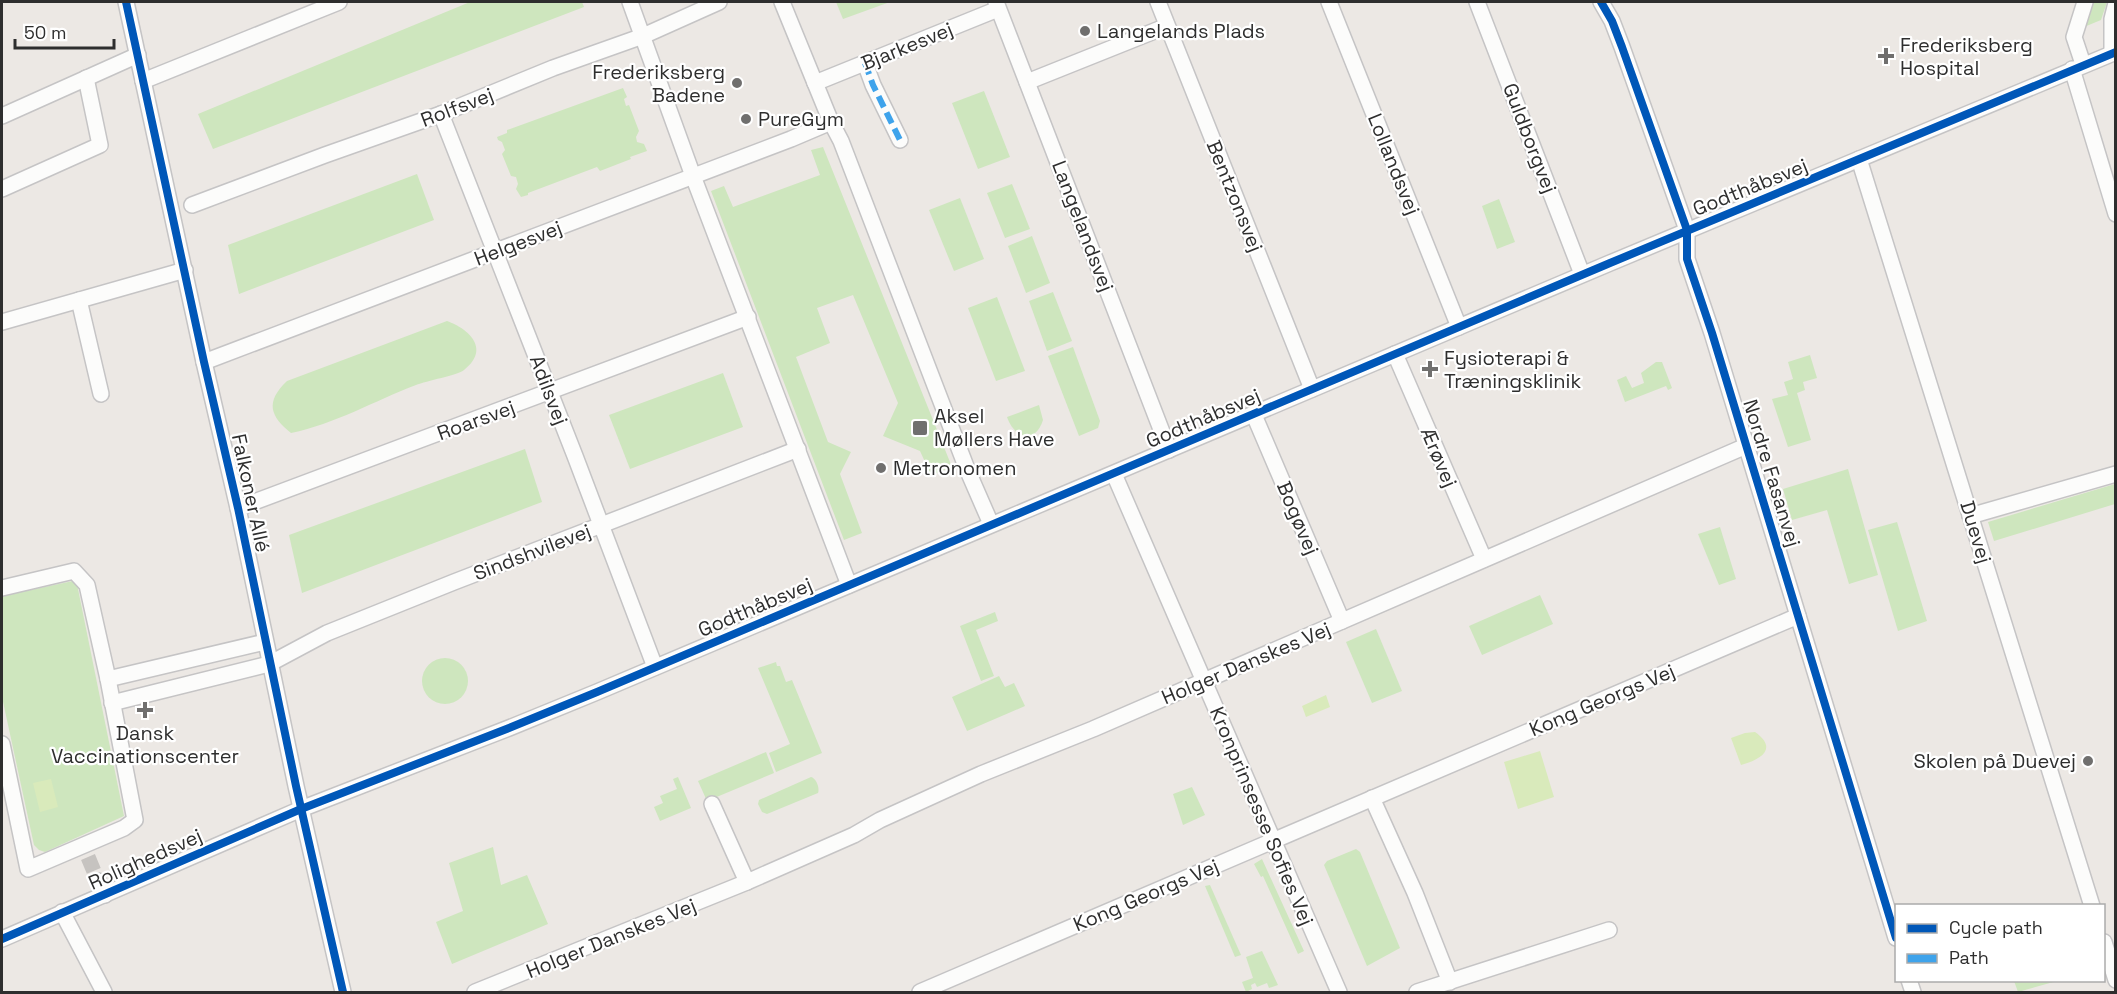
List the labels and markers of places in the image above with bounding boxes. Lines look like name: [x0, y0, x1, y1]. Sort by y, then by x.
place label: Langelands Plads: [1097, 18, 1265, 44]
marker: Langelands Plads: [1078, 24, 1092, 38]
place label: Frederiksberg Hospital: [1900, 32, 2033, 81]
marker: Frederiksberg Hospital: [1877, 47, 1895, 65]
place label: Frederiksberg Badene: [592, 59, 725, 108]
marker: Frederiksberg Badene: [730, 76, 744, 90]
place label: PureGym: [758, 106, 844, 132]
marker: PureGym: [739, 112, 753, 126]
place label: Fysioterapi & Træningsklinik: [1444, 345, 1581, 394]
marker: Fysioterapi & Træningsklinik: [1421, 360, 1439, 378]
place label: Aksel Møllers Have: [934, 403, 1055, 452]
marker: Aksel Møllers Have: [911, 419, 929, 437]
place label: Metronomen: [893, 455, 1016, 481]
marker: Metronomen: [874, 461, 888, 475]
marker: Dansk Vaccinationscenter: [136, 701, 154, 719]
place label: Dansk Vaccinationscenter: [51, 720, 239, 769]
place label: Skolen på Duevej: [1913, 748, 2076, 774]
marker: Skolen på Duevej: [2081, 754, 2095, 768]

